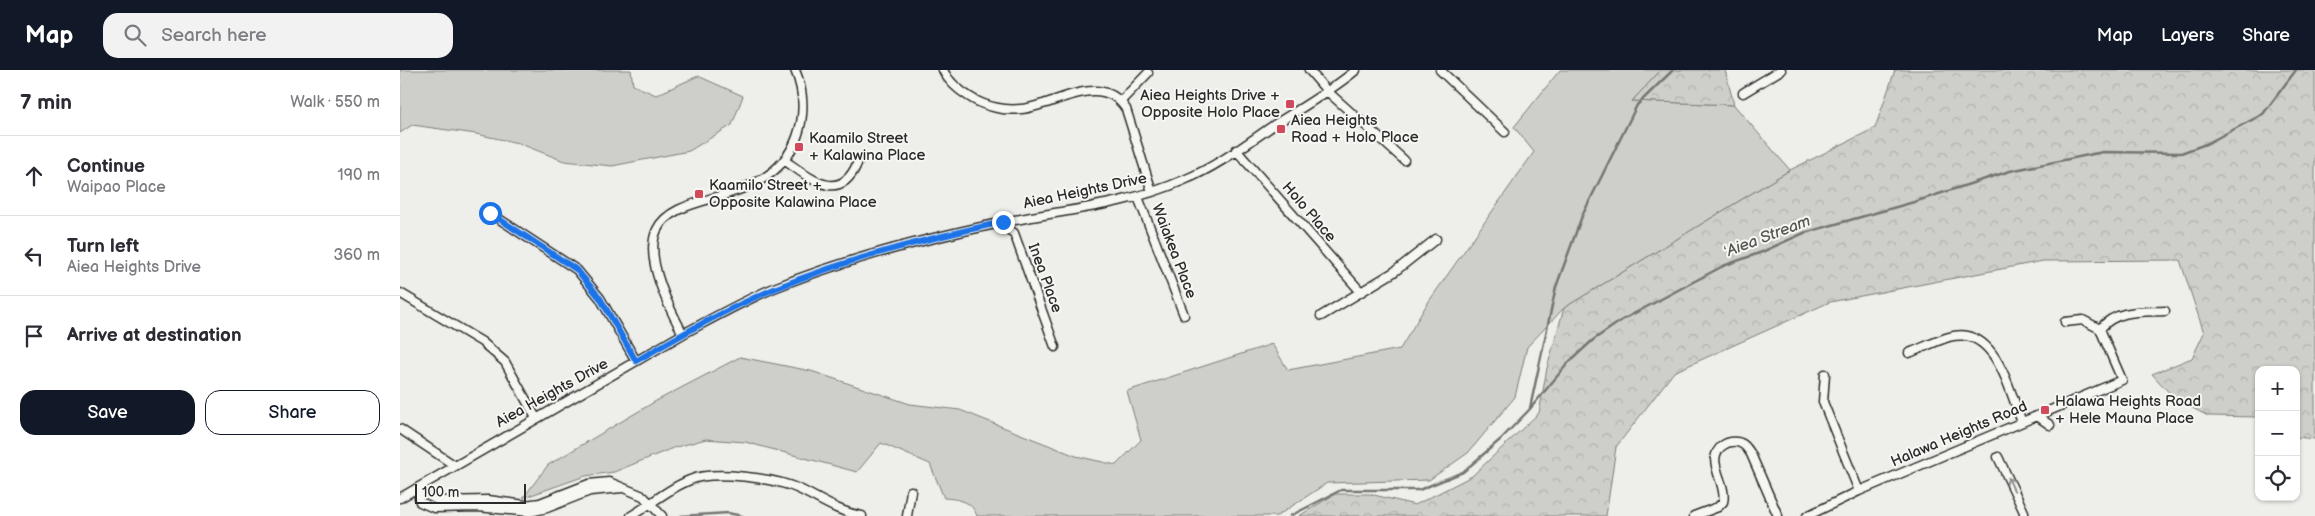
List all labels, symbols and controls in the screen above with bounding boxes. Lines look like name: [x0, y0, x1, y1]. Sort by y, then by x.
search box: [103, 13, 453, 58]
text: Map: [25, 21, 73, 50]
icon: search: [121, 21, 149, 49]
text: Search here: [161, 24, 267, 47]
text: Map: [2097, 25, 2133, 46]
text: Layers: [2161, 25, 2214, 46]
text: Share: [2242, 25, 2290, 46]
place label: Aiea Heights Drive + Opposite Holo Place: [1140, 86, 1280, 122]
text: 7 min: [20, 90, 72, 115]
text: Walk · 550 m: [290, 93, 380, 112]
marker: Aiea Heights Drive + Opposite Holo Place: [1284, 98, 1296, 110]
place label: Aiea Heights Road + Holo Place: [1291, 111, 1419, 147]
marker: Aiea Heights Road + Holo Place: [1275, 123, 1287, 135]
place label: Kaamilo Street + Kalawina Place: [809, 129, 925, 165]
marker: Kaamilo Street + Kalawina Place: [793, 141, 805, 153]
text: Continue: [67, 155, 145, 178]
icon: ahead: [20, 162, 48, 190]
text: 190 m: [338, 166, 380, 185]
street label: Aiea Heights Drive: [1022, 169, 1149, 213]
place label: Kaamilo Street + Opposite Kalawina Place: [709, 176, 877, 212]
text: Waipao Place: [67, 178, 166, 197]
street label: Holo Place: [1278, 178, 1340, 246]
marker: Kaamilo Street + Opposite Kalawina Place: [693, 188, 705, 200]
street label: Waiakea Place: [1147, 201, 1201, 301]
route start: [479, 202, 502, 225]
route end: [992, 211, 1015, 234]
water label: ʻAiea Stream: [1721, 212, 1813, 262]
text: Turn left: [67, 235, 139, 258]
street label: Inea Place: [1024, 241, 1066, 315]
icon: left: [20, 242, 48, 270]
text: 360 m: [333, 246, 380, 265]
text: Aiea Heights Drive: [67, 258, 201, 277]
icon: arrive: [20, 322, 48, 350]
text: Arrive at destination: [67, 324, 242, 347]
street label: Aiea Heights Drive: [492, 354, 612, 432]
map controls: [2255, 366, 2300, 501]
button: +: [2255, 366, 2300, 411]
button: Save: [20, 390, 195, 435]
button: Share: [205, 390, 380, 435]
place label: Halawa Heights Road + Hele Mauna Place: [2055, 392, 2201, 428]
street label: Halawa Heights Road: [1888, 397, 2030, 471]
marker: Halawa Heights Road + Hele Mauna Place: [2039, 404, 2051, 416]
button: −: [2255, 411, 2300, 456]
button: locate: [2255, 456, 2300, 501]
one-way arrow: [2006, 477, 2016, 492]
scale bar: [415, 481, 526, 504]
text: 100 m: [422, 484, 459, 501]

